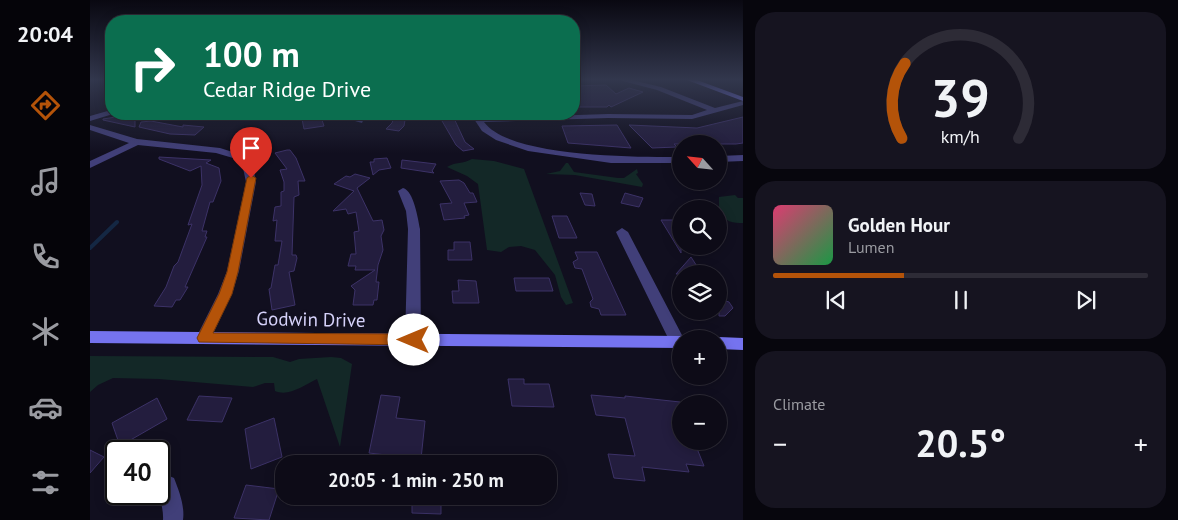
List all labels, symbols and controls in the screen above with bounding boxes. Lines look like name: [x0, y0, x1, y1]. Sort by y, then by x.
text: 20:04: [17, 20, 73, 48]
text: 100 m: [203, 31, 300, 77]
icon: right: [120, 35, 185, 100]
text: 39: [931, 64, 990, 131]
text: Cedar Ridge Drive: [203, 75, 371, 103]
icon: directions: [28, 88, 63, 123]
text: km/h: [941, 125, 980, 148]
pin: [230, 127, 272, 178]
icon: arrive: [237, 134, 265, 162]
north arrow: [672, 135, 728, 190]
map controls: [672, 135, 727, 450]
icon: music: [28, 164, 63, 199]
button: search: [672, 200, 727, 255]
text: Golden Hour: [848, 213, 950, 237]
text: Lumen: [848, 237, 894, 257]
icon: phone: [28, 239, 63, 274]
button: layers: [672, 265, 727, 320]
icon: previous: [822, 286, 850, 314]
icon: pause: [947, 286, 975, 314]
icon: next: [1072, 286, 1100, 314]
street label: Godwin Drive: [256, 306, 366, 332]
position arrow: [387, 313, 439, 365]
icon: climate: [28, 314, 63, 349]
button: +: [672, 330, 727, 385]
icon: car: [28, 390, 63, 425]
text: Climate: [773, 394, 825, 414]
button: −: [672, 395, 727, 450]
text: 20.5°: [915, 418, 1006, 467]
text: −: [773, 425, 787, 462]
text: +: [1134, 425, 1148, 462]
speed limit sign: 40: [105, 440, 170, 505]
icon: filters: [28, 465, 63, 500]
text: 20:05 · 1 min · 250 m: [328, 468, 504, 492]

